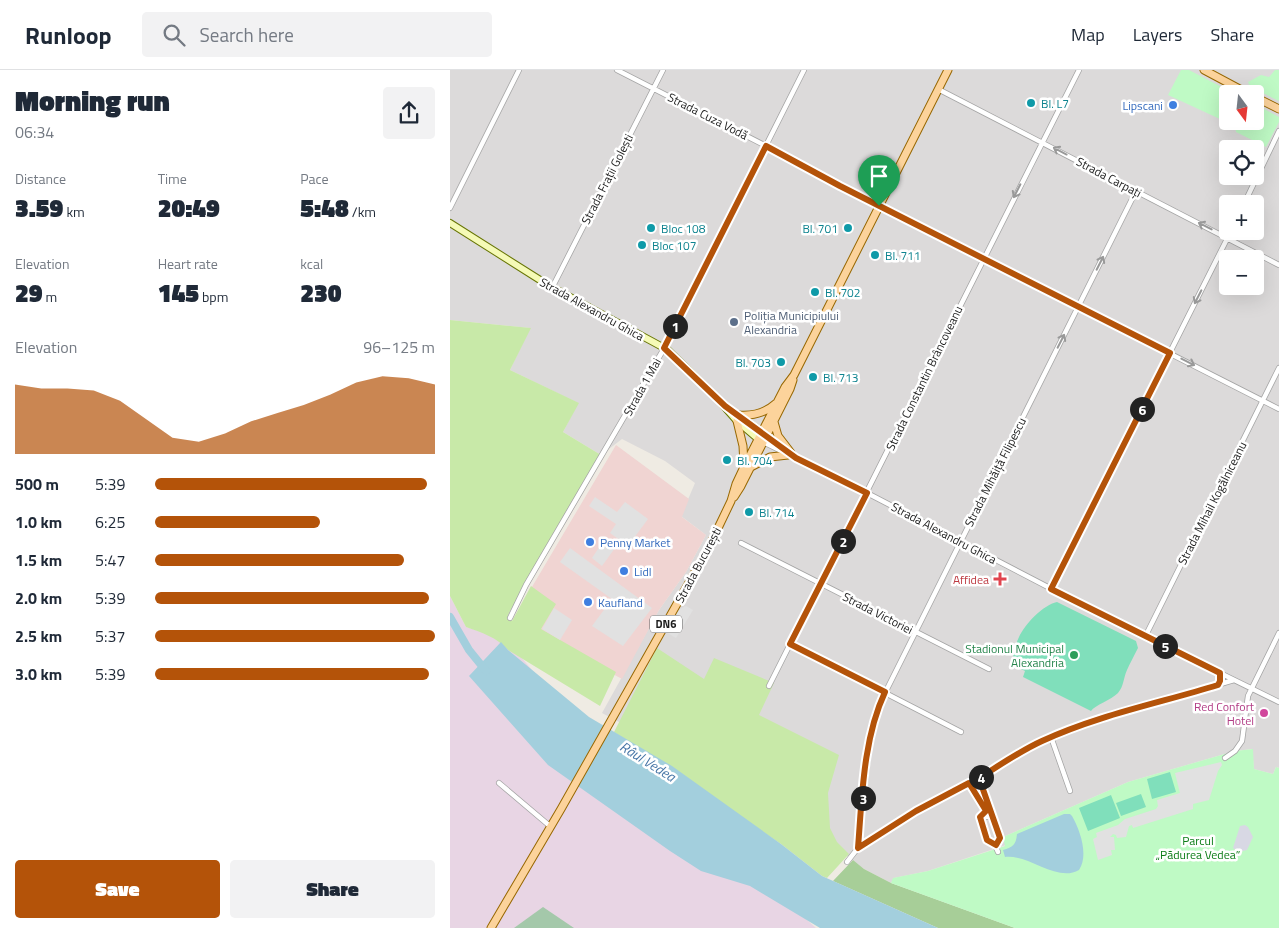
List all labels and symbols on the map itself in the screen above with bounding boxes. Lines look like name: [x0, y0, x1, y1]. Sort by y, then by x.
north arrow: [1219, 85, 1264, 130]
street label: Strada Cuza Vodă: [664, 88, 752, 144]
place label: Bl. L7: [1041, 94, 1069, 113]
place label: Lipscani: [1122, 96, 1163, 115]
marker: Bl. L7: [1025, 97, 1037, 109]
marker: Lipscani: [1167, 99, 1179, 111]
street label: Strada Frații Golești: [576, 131, 638, 227]
one-way arrow: [1053, 146, 1068, 156]
street label: Strada Carpați: [1073, 152, 1145, 202]
pin: [858, 155, 900, 206]
one-way arrow: [1012, 184, 1022, 199]
place label: Bloc 108: [661, 219, 706, 238]
place label: Bl. 701: [802, 219, 838, 238]
one-way arrow: [1197, 221, 1212, 231]
marker: Bloc 108: [645, 222, 657, 234]
marker: Bl. 701: [842, 222, 854, 234]
place label: Bloc 107: [652, 236, 697, 255]
marker: Bloc 107: [636, 239, 648, 251]
place label: Bl. 711: [885, 246, 921, 265]
marker: Bl. 711: [869, 249, 881, 261]
one-way arrow: [1096, 256, 1105, 271]
street label: Strada Alexandru Ghica: [536, 272, 648, 346]
place label: Bl. 702: [825, 283, 861, 302]
marker: Bl. 702: [809, 286, 821, 298]
one-way arrow: [1193, 289, 1202, 304]
street label: Strada Constantin Brâncoveanu: [881, 302, 967, 454]
place label: Poliția Municipiului Alexandria: [744, 306, 839, 339]
pin: 1: [662, 314, 688, 338]
marker: Poliția Municipiului Alexandria: [728, 316, 740, 328]
one-way arrow: [1057, 334, 1066, 349]
place label: Bl. 703: [735, 353, 771, 372]
street label: Strada 1 Mai: [618, 354, 666, 420]
marker: Bl. 703: [775, 356, 787, 368]
one-way arrow: [1180, 358, 1195, 367]
place label: Bl. 713: [823, 368, 859, 387]
marker: Bl. 713: [807, 371, 819, 383]
pin: 6: [1130, 396, 1154, 422]
street label: Strada Mihăiță Filipescu: [959, 414, 1031, 530]
street label: Strada Mihail Kogălniceanu: [1173, 438, 1251, 568]
place label: Bl. 704: [737, 451, 773, 470]
marker: Bl. 704: [721, 454, 733, 466]
street label: Strada Alexandru Ghica: [888, 497, 1000, 569]
place label: Bl. 714: [759, 503, 795, 522]
marker: Bl. 714: [743, 506, 755, 518]
street label: Strada București: [670, 524, 726, 606]
pin: 2: [830, 528, 856, 554]
place label: Penny Market: [600, 533, 671, 552]
marker: Penny Market: [584, 536, 596, 548]
place label: Lidl: [634, 562, 652, 581]
marker: Lidl: [618, 565, 630, 577]
place label: Affidea: [953, 570, 989, 589]
marker: Affidea: [993, 572, 1007, 586]
street label: Strada Victoriei: [840, 587, 916, 639]
place label: Kaufland: [598, 593, 643, 612]
marker: Kaufland: [582, 596, 594, 608]
road number: DN6: [650, 616, 682, 632]
pin: 5: [1152, 634, 1178, 658]
place label: Stadionul Municipal Alexandria: [965, 639, 1064, 672]
marker: Stadionul Municipal Alexandria: [1068, 649, 1080, 661]
place label: Red Confort Hotel: [1194, 697, 1255, 730]
marker: Red Confort Hotel: [1258, 707, 1270, 719]
water label: Râul Vedea: [616, 736, 681, 787]
pin: 4: [968, 764, 994, 790]
pin: 3: [850, 786, 876, 810]
park label: Parcul „Pădurea Vedea”: [1156, 831, 1241, 864]

